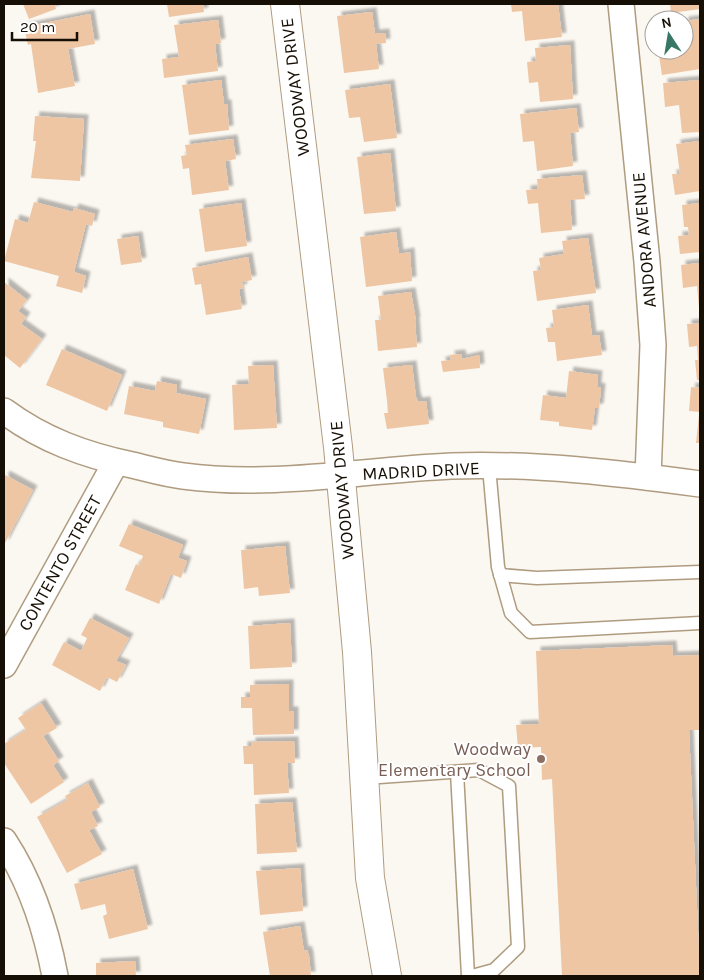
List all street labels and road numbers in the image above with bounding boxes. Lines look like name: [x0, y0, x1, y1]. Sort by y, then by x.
street label: WOODWAY DRIVE: [276, 17, 314, 157]
street label: ANDORA AVENUE: [627, 171, 661, 309]
street label: WOODWAY DRIVE: [325, 420, 359, 560]
street label: MADRID DRIVE: [362, 457, 480, 485]
street label: CONTENTO STREET: [14, 491, 106, 635]

